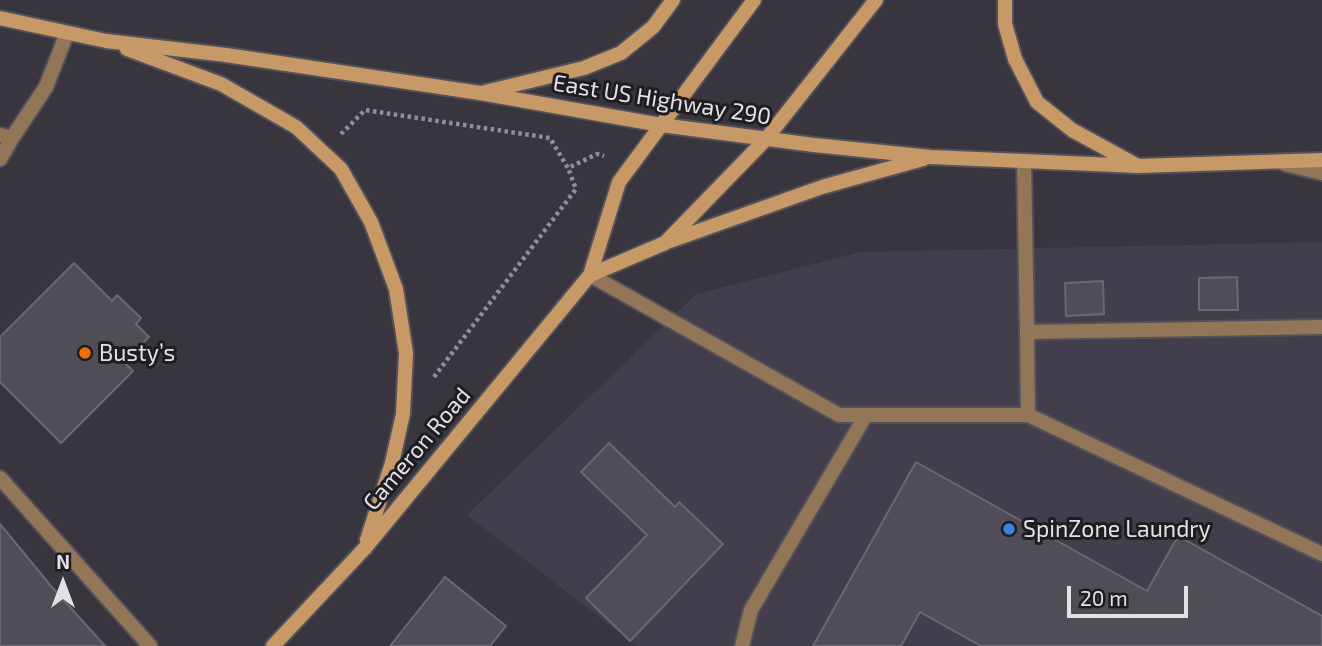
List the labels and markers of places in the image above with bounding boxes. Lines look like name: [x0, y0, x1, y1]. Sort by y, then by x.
place label: Busty’s: [99, 339, 175, 367]
marker: Busty’s: [77, 345, 93, 361]
place label: SpinZone Laundry: [1023, 515, 1211, 543]
marker: SpinZone Laundry: [1001, 521, 1017, 537]

